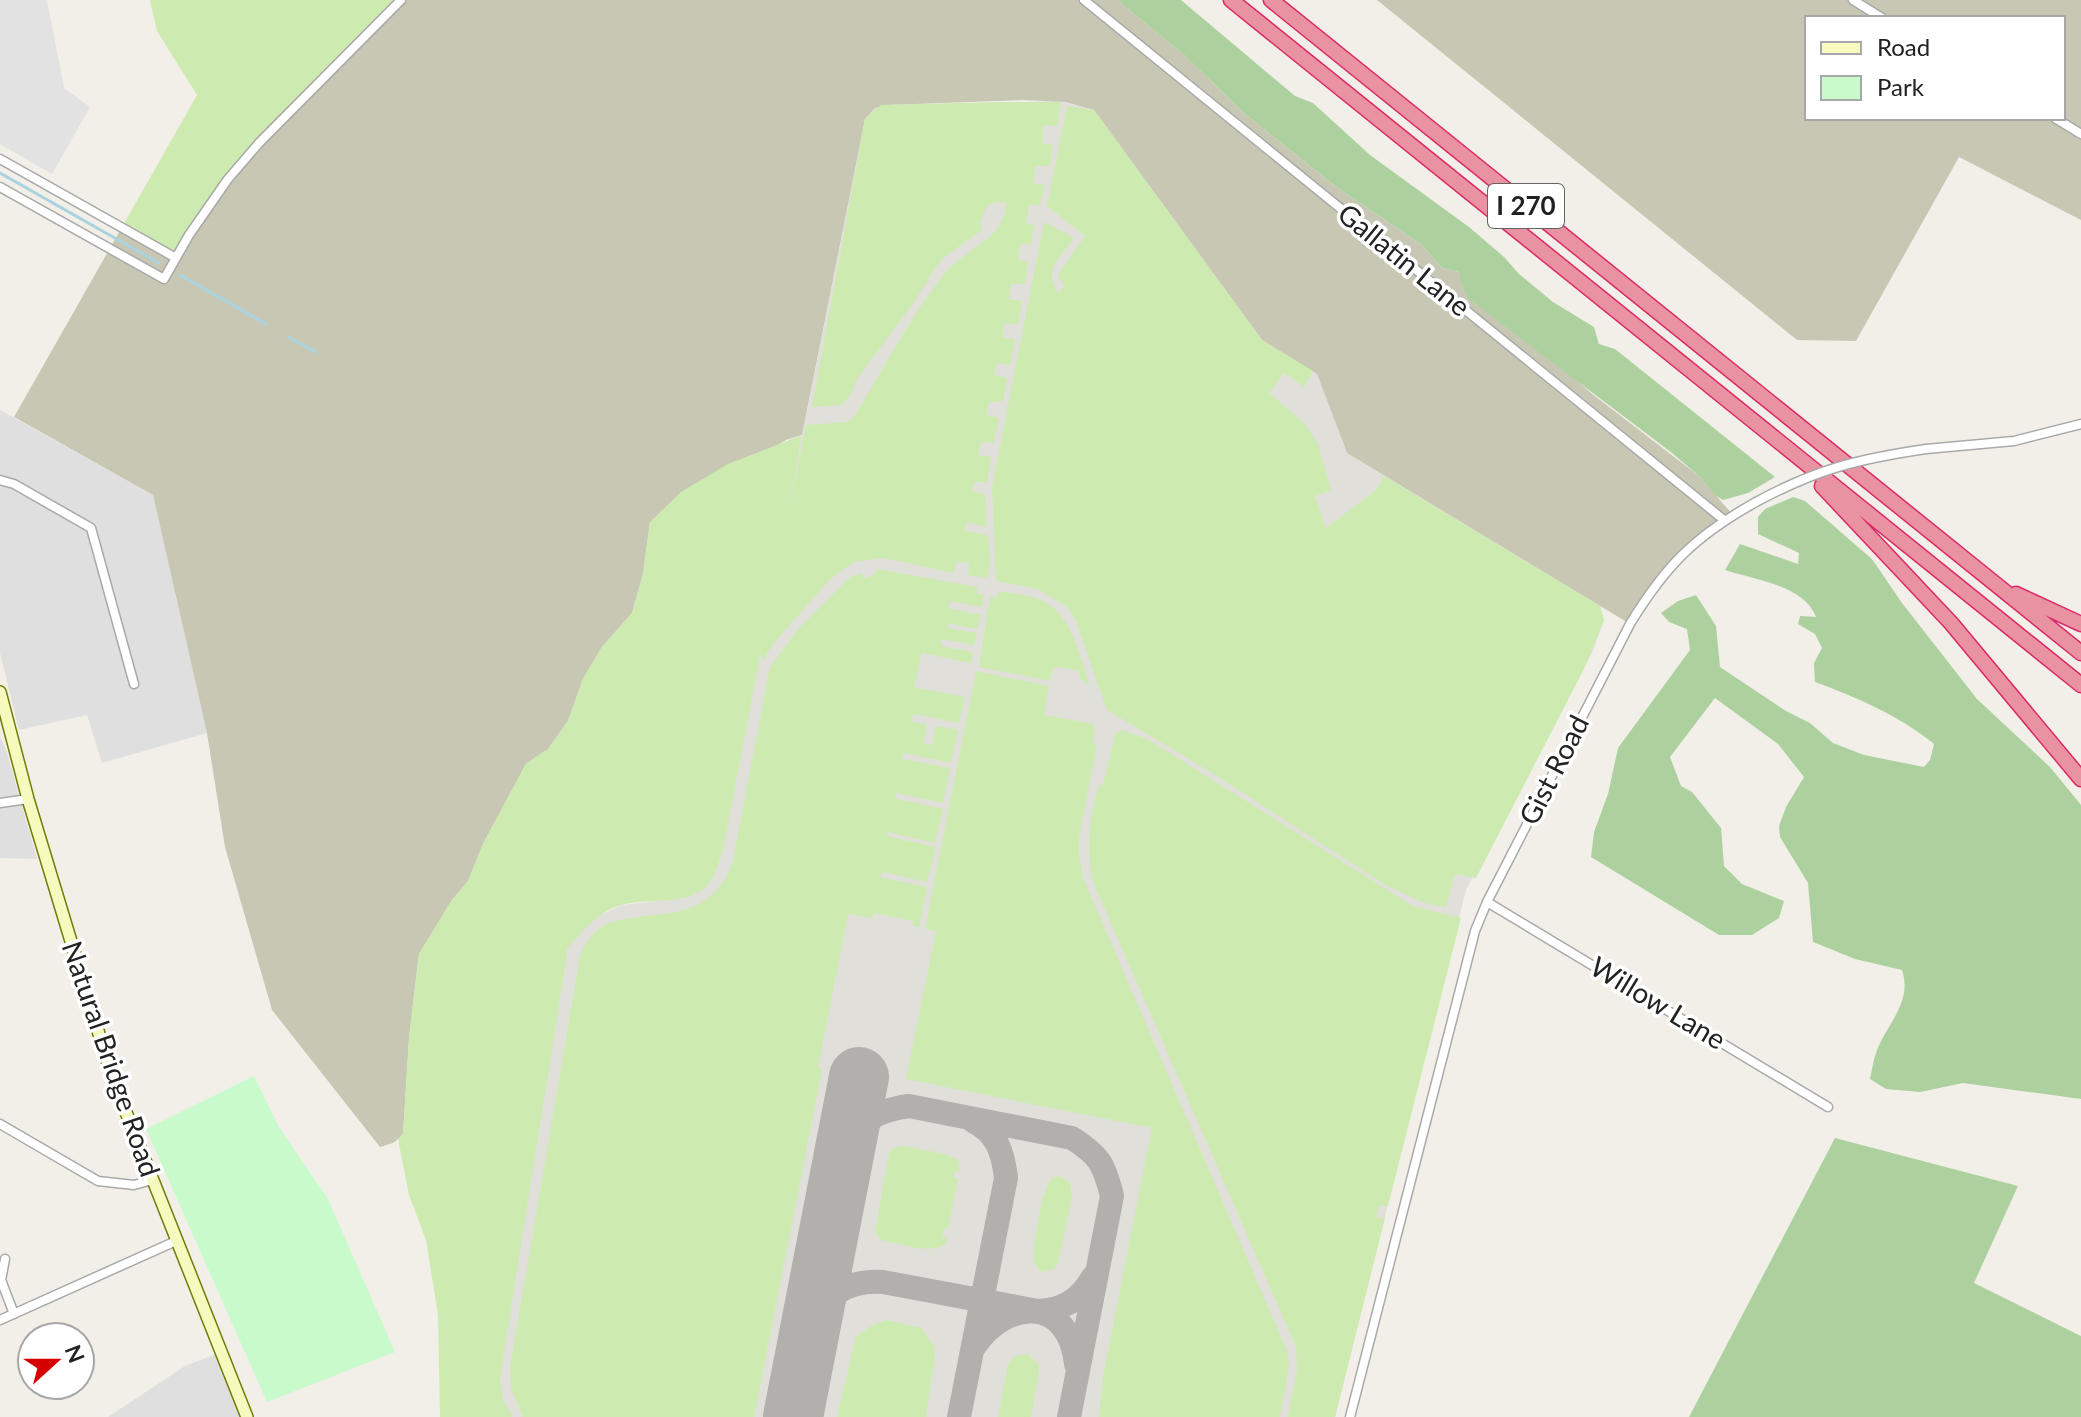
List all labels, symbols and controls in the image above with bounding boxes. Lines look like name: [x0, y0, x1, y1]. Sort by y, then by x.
legend: [1805, 16, 2065, 120]
text: Road: [1877, 32, 1930, 61]
text: Park: [1877, 72, 1925, 101]
road number: I 270: [1488, 184, 1564, 228]
street label: Gallatin Lane: [1332, 196, 1477, 323]
street label: Gist Road: [1511, 709, 1595, 830]
street label: Natural Bridge Road: [56, 936, 168, 1181]
street label: Willow Lane: [1585, 948, 1732, 1056]
north arrow: [16, 1321, 96, 1401]
text: N: [59, 1341, 91, 1366]

